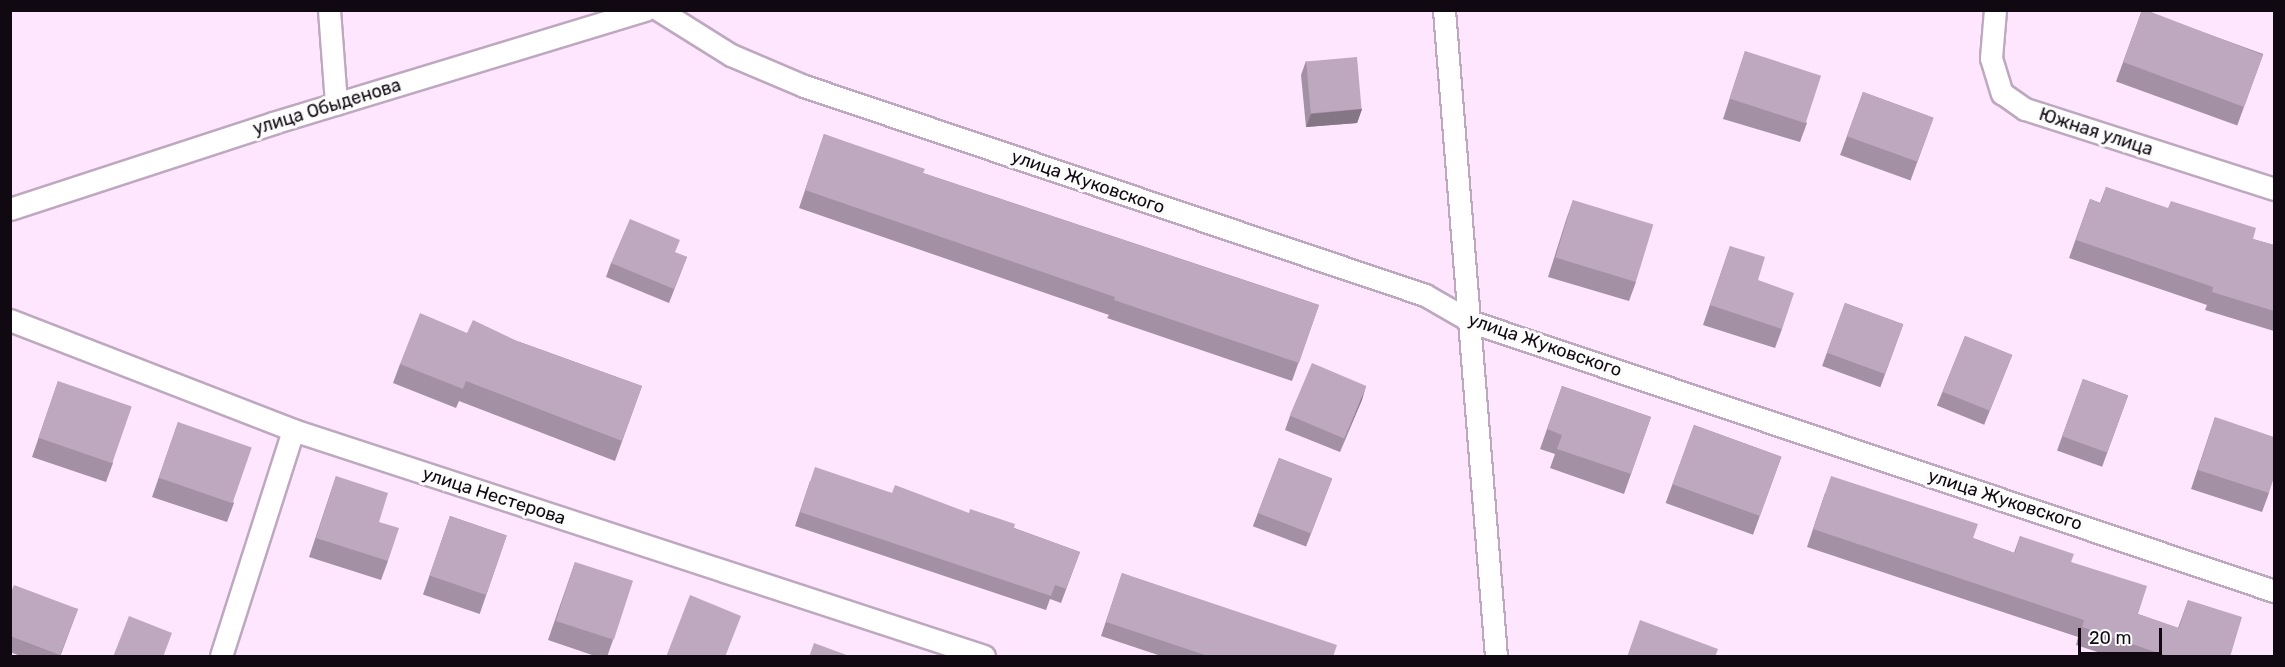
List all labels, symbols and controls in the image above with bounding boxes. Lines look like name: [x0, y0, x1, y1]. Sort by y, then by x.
street label: улица Обыденова: [250, 74, 404, 140]
street label: Южная улица: [2036, 103, 2156, 161]
street label: улица Жуковского: [1008, 146, 1168, 218]
street label: улица Жуковского: [1465, 309, 1625, 381]
street label: улица Нестерова: [420, 463, 568, 529]
street label: улица Жуковского: [1925, 465, 2085, 535]
scale bar: [2081, 616, 2165, 654]
text: 20 m: [2089, 627, 2131, 649]

